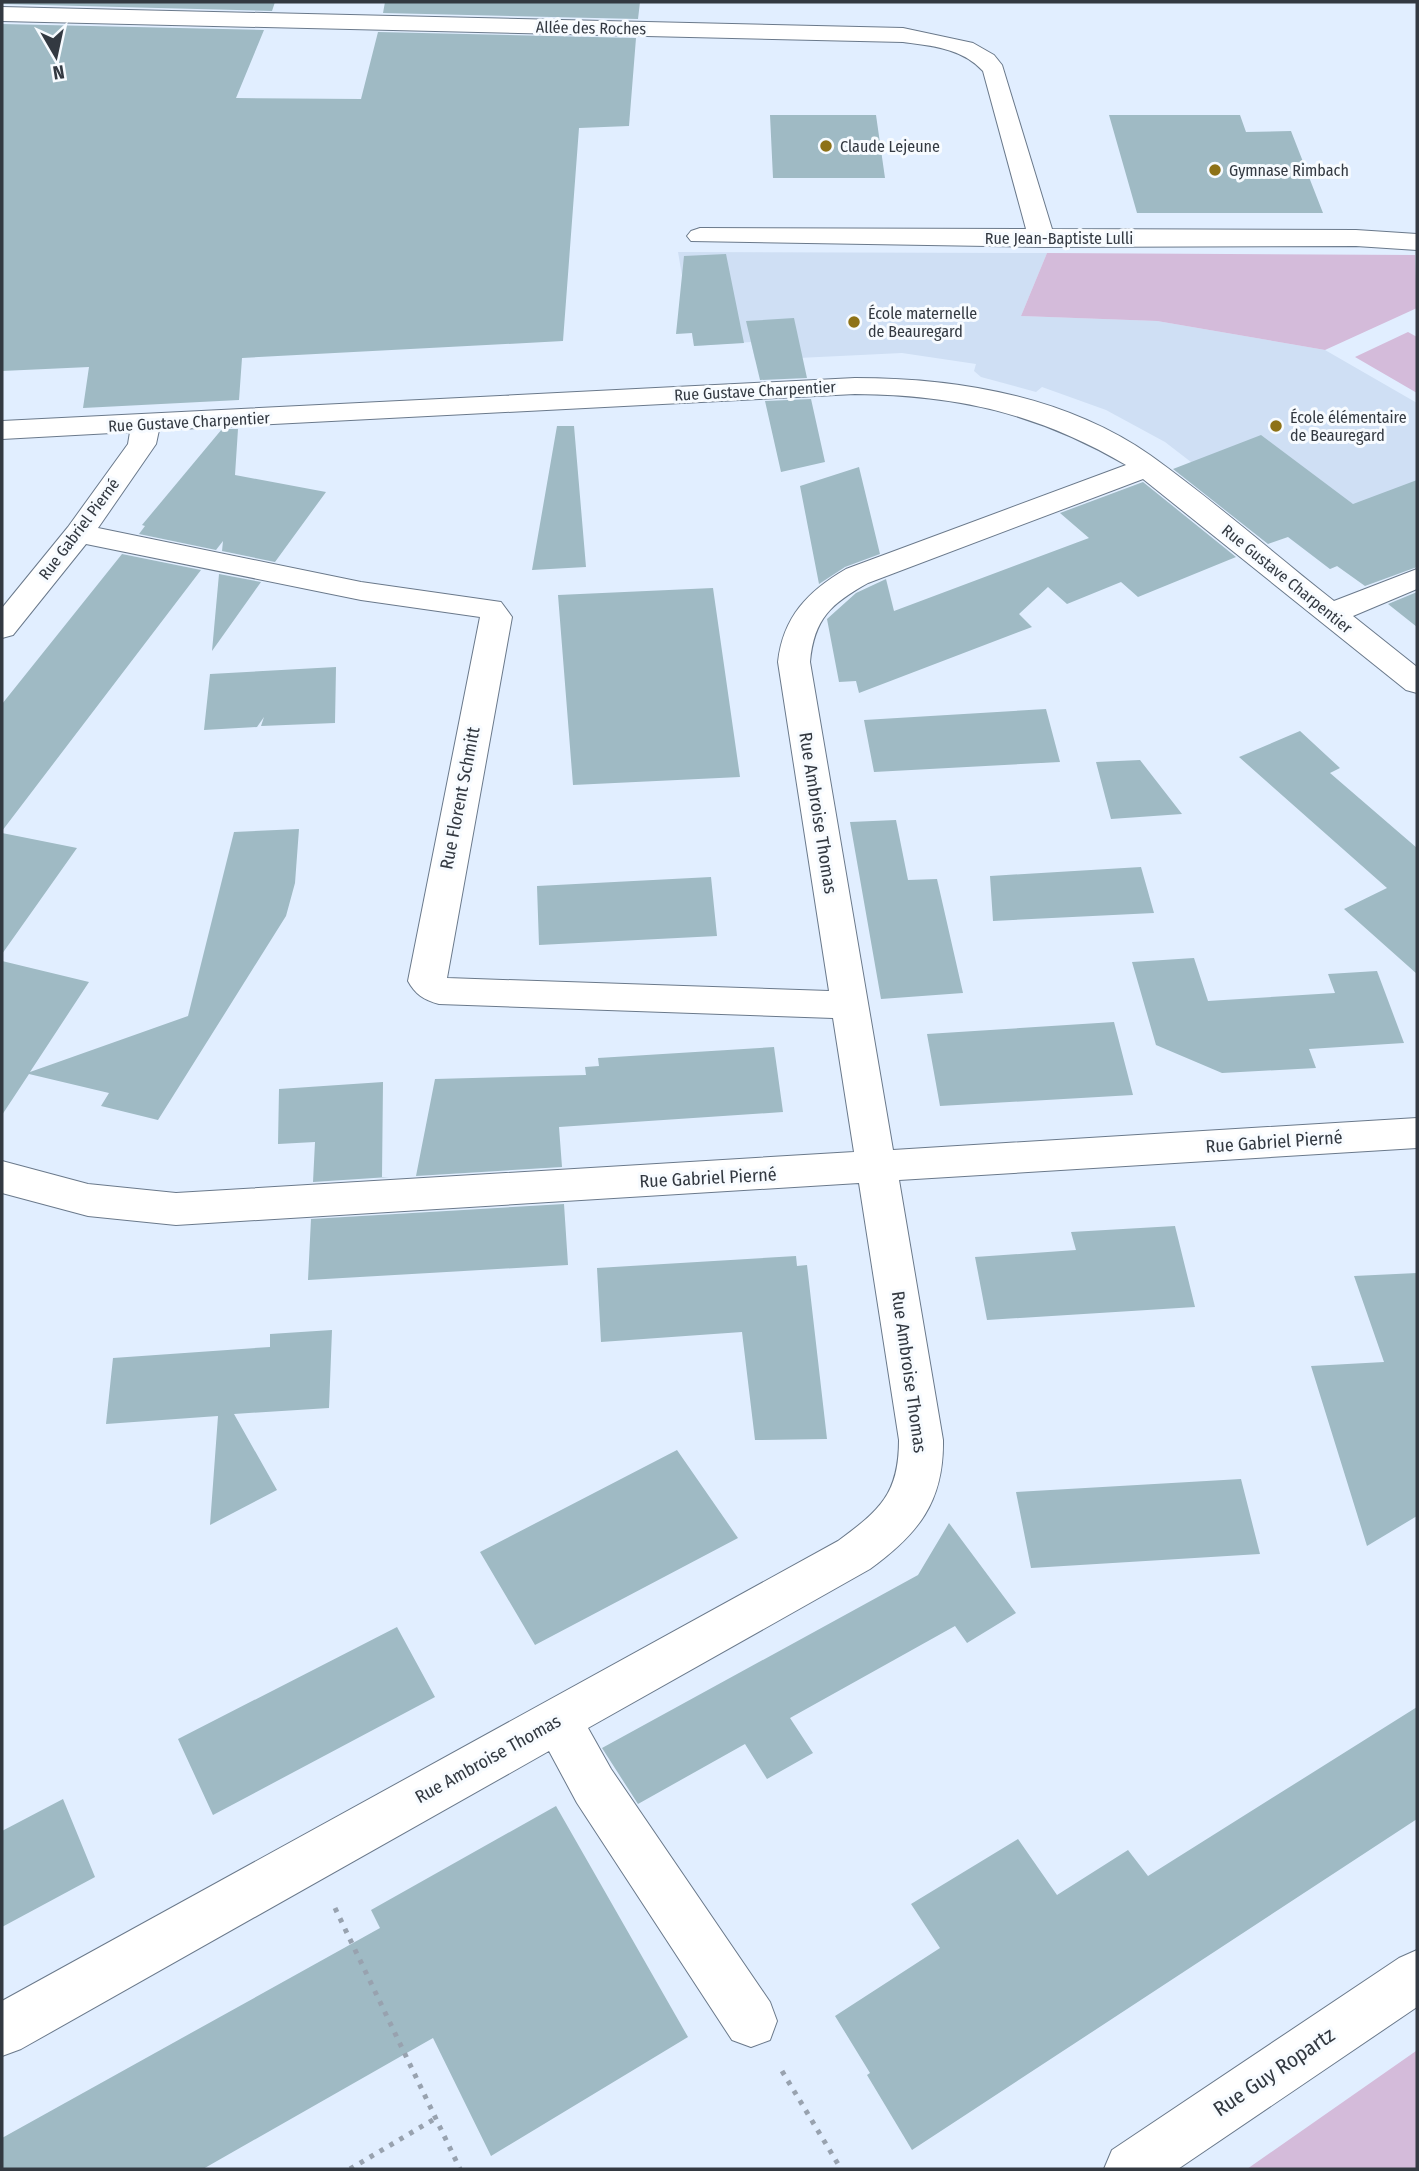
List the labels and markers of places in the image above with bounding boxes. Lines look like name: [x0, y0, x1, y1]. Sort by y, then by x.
place label: Claude Lejeune: [840, 137, 940, 156]
marker: Claude Lejeune: [818, 138, 834, 154]
place label: Gymnase Rimbach: [1229, 161, 1349, 180]
marker: Gymnase Rimbach: [1207, 162, 1223, 178]
place label: École maternelle de Beauregard: [868, 304, 977, 341]
marker: École maternelle de Beauregard: [846, 314, 862, 330]
place label: École élémentaire de Beauregard: [1290, 408, 1407, 445]
marker: École élémentaire de Beauregard: [1268, 418, 1284, 434]

